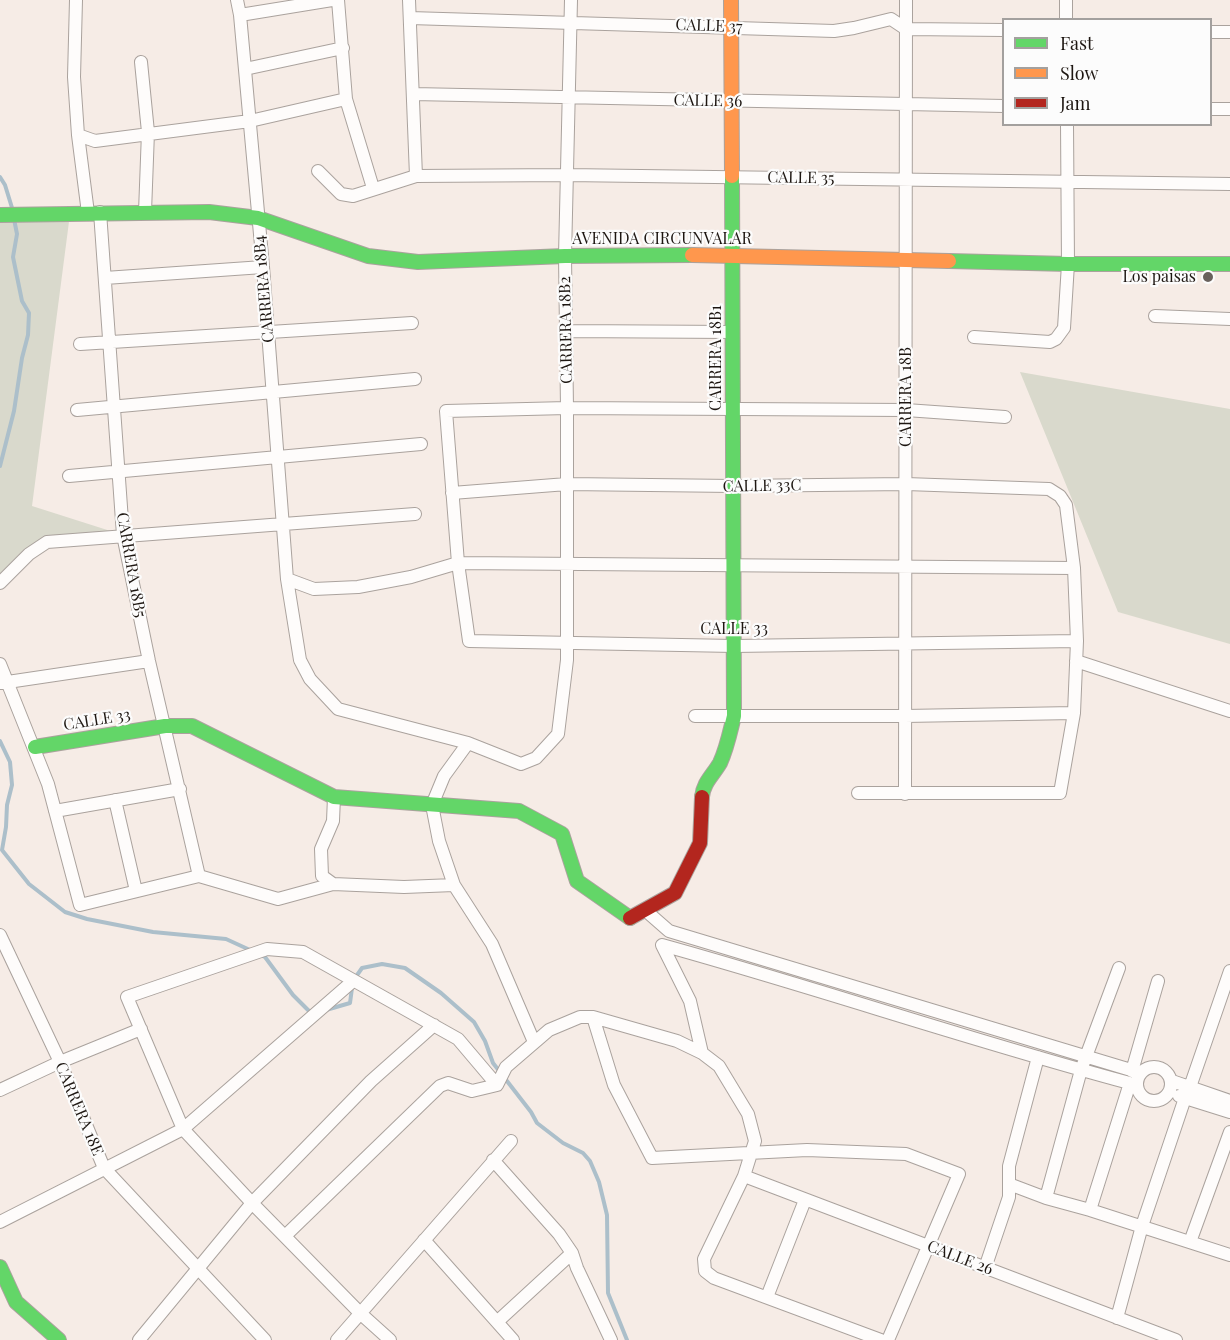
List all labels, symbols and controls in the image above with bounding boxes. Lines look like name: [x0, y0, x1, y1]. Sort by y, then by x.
street label: CALLE 37: [675, 15, 743, 37]
legend: [1002, 18, 1212, 126]
text: Fast: [1060, 31, 1093, 55]
text: Slow: [1060, 61, 1098, 85]
street label: CALLE 36: [673, 91, 743, 111]
text: Jam: [1060, 91, 1090, 115]
street label: CALLE 35: [767, 168, 835, 188]
street label: AVENIDA CIRCUNVALAR: [572, 229, 752, 249]
street label: CARRERA 18B4: [250, 234, 278, 344]
place label: Los paisas: [1122, 267, 1196, 287]
marker: Los paisas: [1201, 270, 1215, 284]
street label: CARRERA 18B2: [555, 276, 577, 384]
street label: CARRERA 18B1: [706, 305, 726, 411]
street label: CARRERA 18B: [896, 347, 916, 447]
street label: CALLE 33C: [722, 476, 802, 496]
street label: CARRERA 18B5: [112, 511, 150, 619]
street label: CALLE 33: [700, 619, 768, 639]
street label: CALLE 33: [62, 705, 132, 735]
street label: CARRERA 18E: [51, 1059, 107, 1159]
street label: CALLE 26: [924, 1237, 996, 1279]

